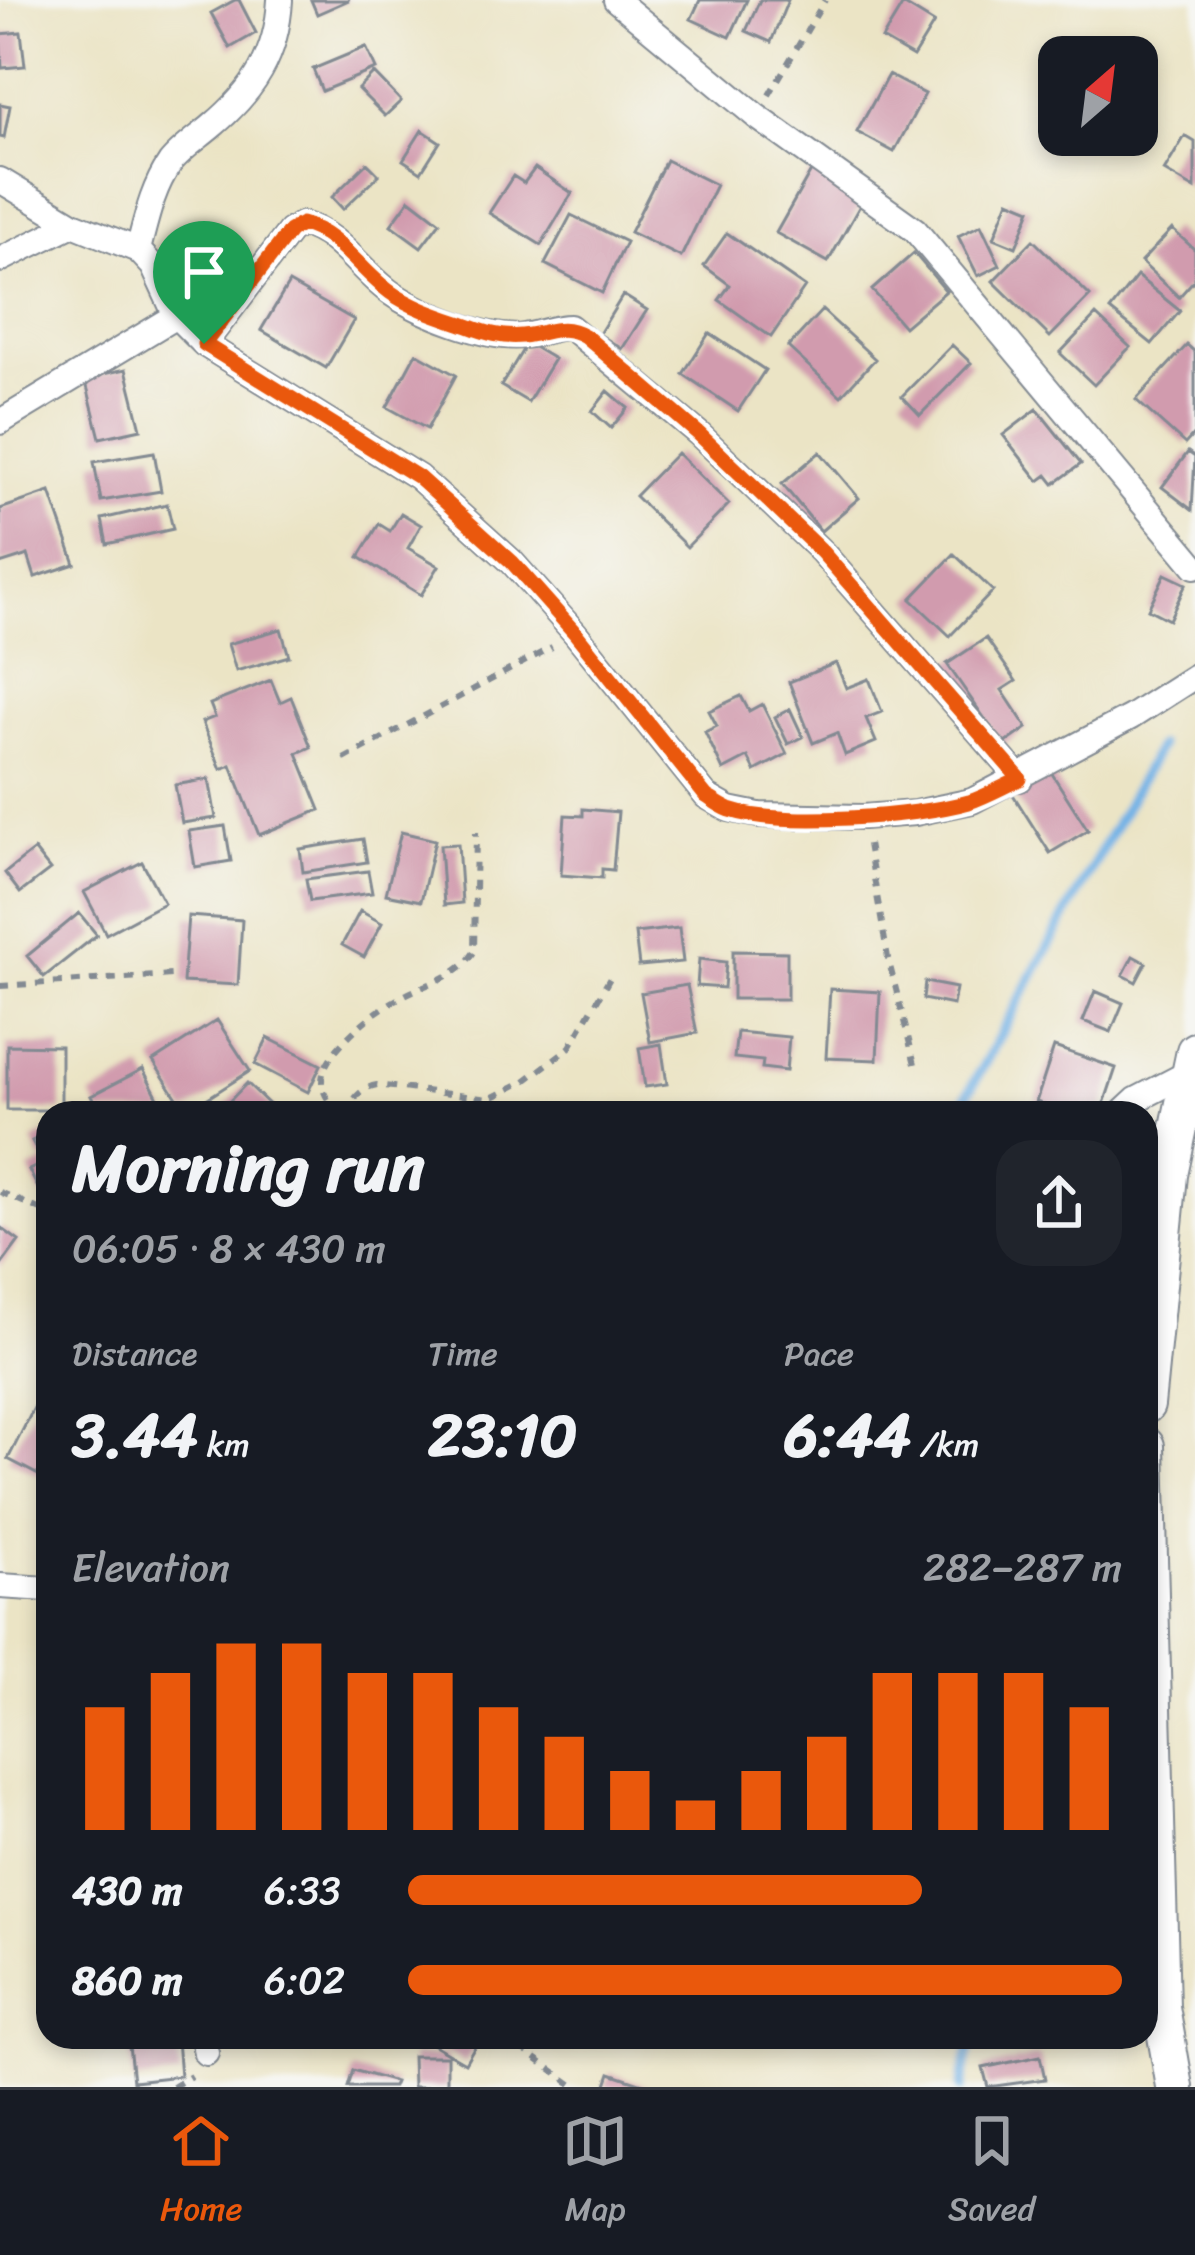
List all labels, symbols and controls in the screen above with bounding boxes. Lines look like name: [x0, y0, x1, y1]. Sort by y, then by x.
north arrow: [1038, 36, 1158, 156]
map controls: [1038, 36, 1158, 156]
pin: [153, 221, 255, 344]
icon: arrive: [171, 239, 237, 305]
text: Morning run: [72, 1110, 425, 1227]
button: share: [996, 1140, 1122, 1266]
text: 06:05 · 8 × 430 m: [72, 1214, 386, 1283]
text: Distance: [72, 1325, 197, 1383]
text: Time: [428, 1325, 498, 1383]
text: Pace: [784, 1325, 854, 1383]
text: 3.44: [72, 1383, 198, 1489]
text: 23:10: [428, 1383, 577, 1489]
text: 6:44: [784, 1383, 911, 1489]
text: km: [198, 1416, 250, 1474]
text: /km: [911, 1416, 979, 1474]
text: Elevation: [72, 1533, 230, 1602]
text: 282–287 m: [923, 1533, 1122, 1602]
text: 430 m: [72, 1856, 183, 1925]
text: 6:33: [264, 1856, 341, 1925]
text: 860 m: [72, 1946, 182, 2015]
text: 6:02: [264, 1946, 345, 2015]
tab: Home: [160, 2108, 242, 2238]
tab: Map: [562, 2108, 628, 2238]
tab: Saved: [948, 2108, 1035, 2238]

